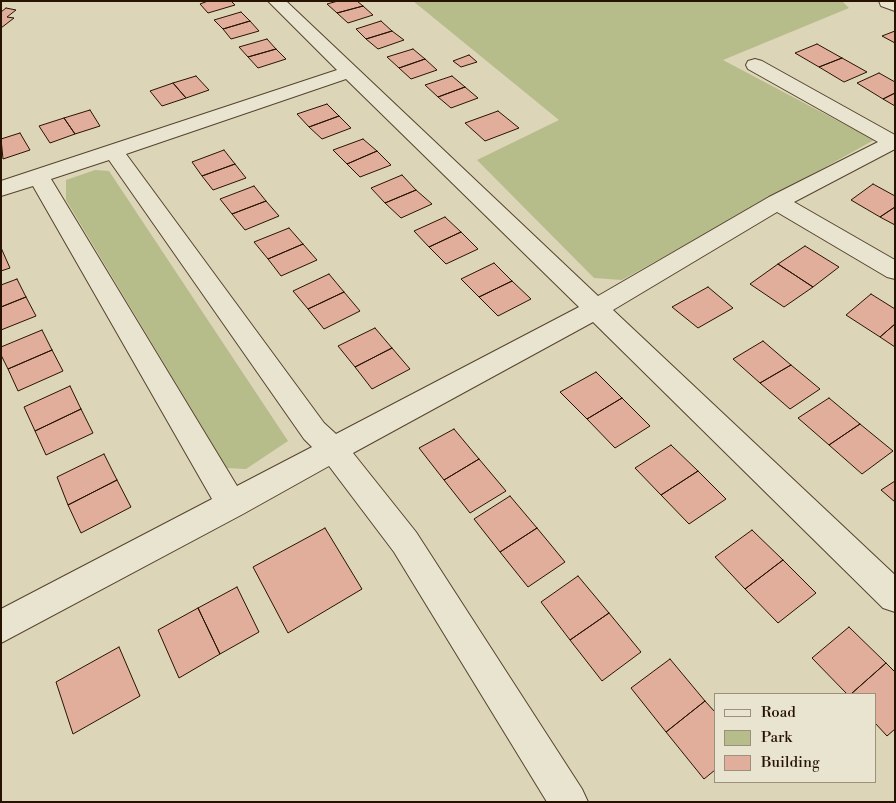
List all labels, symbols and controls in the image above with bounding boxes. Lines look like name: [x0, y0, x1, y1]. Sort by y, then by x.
legend: [714, 693, 876, 783]
text: Road: [761, 703, 796, 722]
text: Park: [761, 728, 792, 747]
text: Building: [761, 753, 820, 772]

